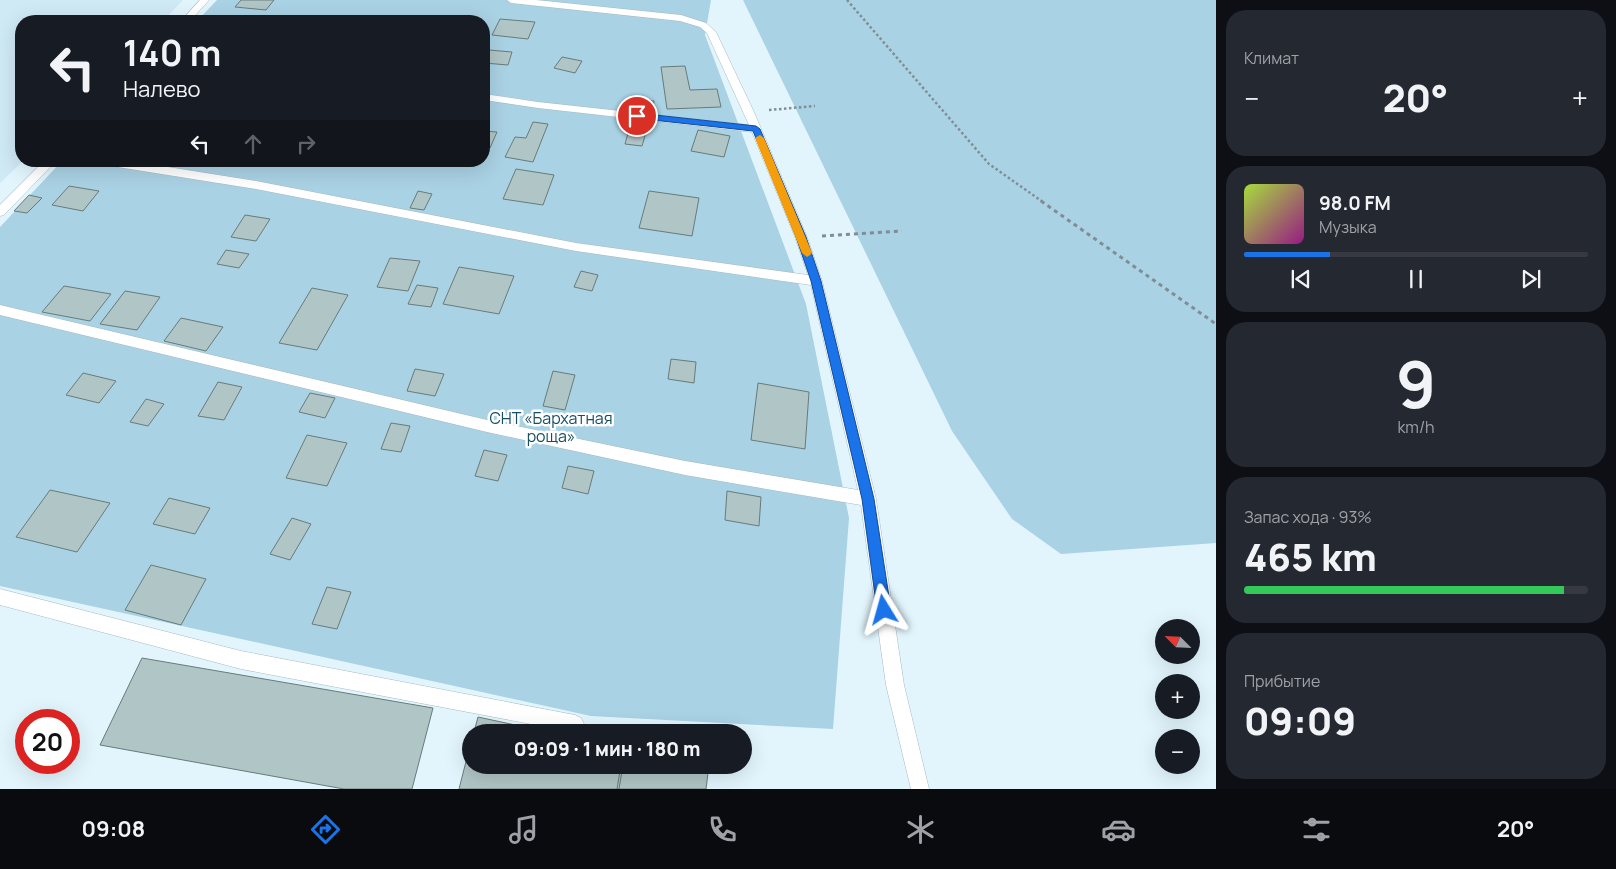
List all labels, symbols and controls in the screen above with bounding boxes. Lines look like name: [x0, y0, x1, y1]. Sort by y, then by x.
text: 140 m: [123, 29, 221, 77]
icon: left: [40, 35, 105, 100]
text: Климат: [1244, 47, 1299, 69]
text: 20°: [1383, 71, 1448, 123]
text: Налево: [123, 74, 201, 104]
text: −: [1244, 79, 1259, 117]
text: +: [1572, 79, 1588, 117]
pin: [616, 95, 658, 137]
icon: arrive: [623, 102, 651, 130]
icon: left: [186, 130, 214, 158]
icon: ahead: [239, 130, 267, 158]
icon: right: [292, 130, 320, 158]
text: 98.0 FM: [1319, 190, 1391, 216]
text: Музыка: [1319, 216, 1377, 238]
icon: previous: [1287, 265, 1315, 293]
icon: pause: [1402, 265, 1430, 293]
icon: next: [1517, 265, 1545, 293]
text: 9: [1396, 339, 1436, 428]
park label: СНТ «Бархатная роща»: [489, 407, 613, 447]
text: km/h: [1397, 416, 1435, 438]
text: Запас хода · 93%: [1244, 506, 1372, 528]
text: 465 km: [1244, 530, 1377, 582]
position arrow: [857, 583, 909, 635]
north arrow: [1155, 619, 1200, 664]
map controls: [1155, 619, 1200, 774]
text: Прибытие: [1244, 670, 1320, 692]
button: +: [1155, 674, 1200, 719]
text: 09:09: [1244, 694, 1356, 746]
speed limit sign: 20: [15, 709, 80, 774]
button: −: [1155, 729, 1200, 774]
text: 09:09 · 1 мин · 180 m: [514, 736, 700, 762]
icon: directions: [308, 812, 343, 847]
icon: music: [506, 812, 541, 847]
icon: phone: [705, 812, 740, 847]
icon: climate: [903, 812, 938, 847]
icon: car: [1101, 812, 1136, 847]
icon: filters: [1299, 812, 1334, 847]
text: 09:08: [82, 814, 145, 844]
text: 20°: [1497, 814, 1534, 844]

